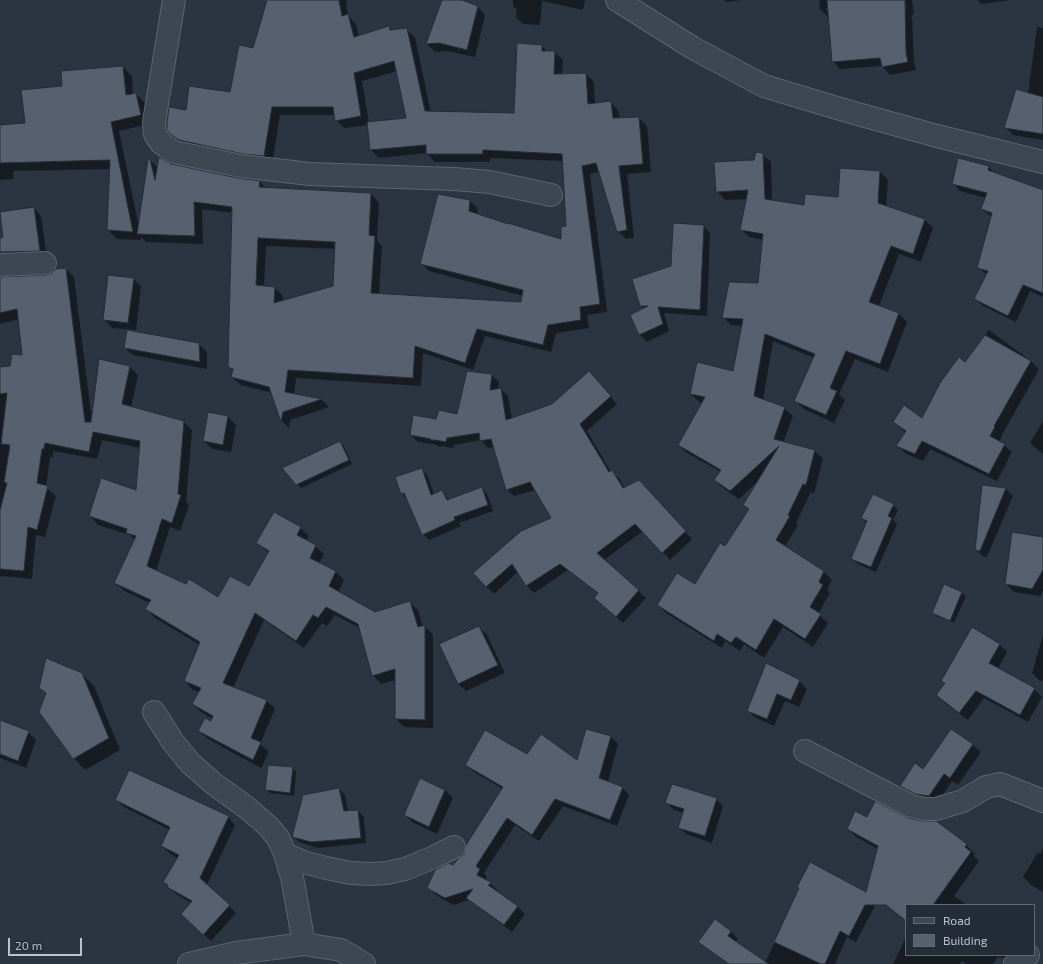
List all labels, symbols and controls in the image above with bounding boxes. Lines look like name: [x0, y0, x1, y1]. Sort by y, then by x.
legend: [905, 904, 1035, 956]
text: Road: [943, 913, 971, 927]
scale bar: [10, 930, 84, 956]
text: Building: [943, 933, 987, 947]
text: 20 m: [15, 938, 42, 952]

